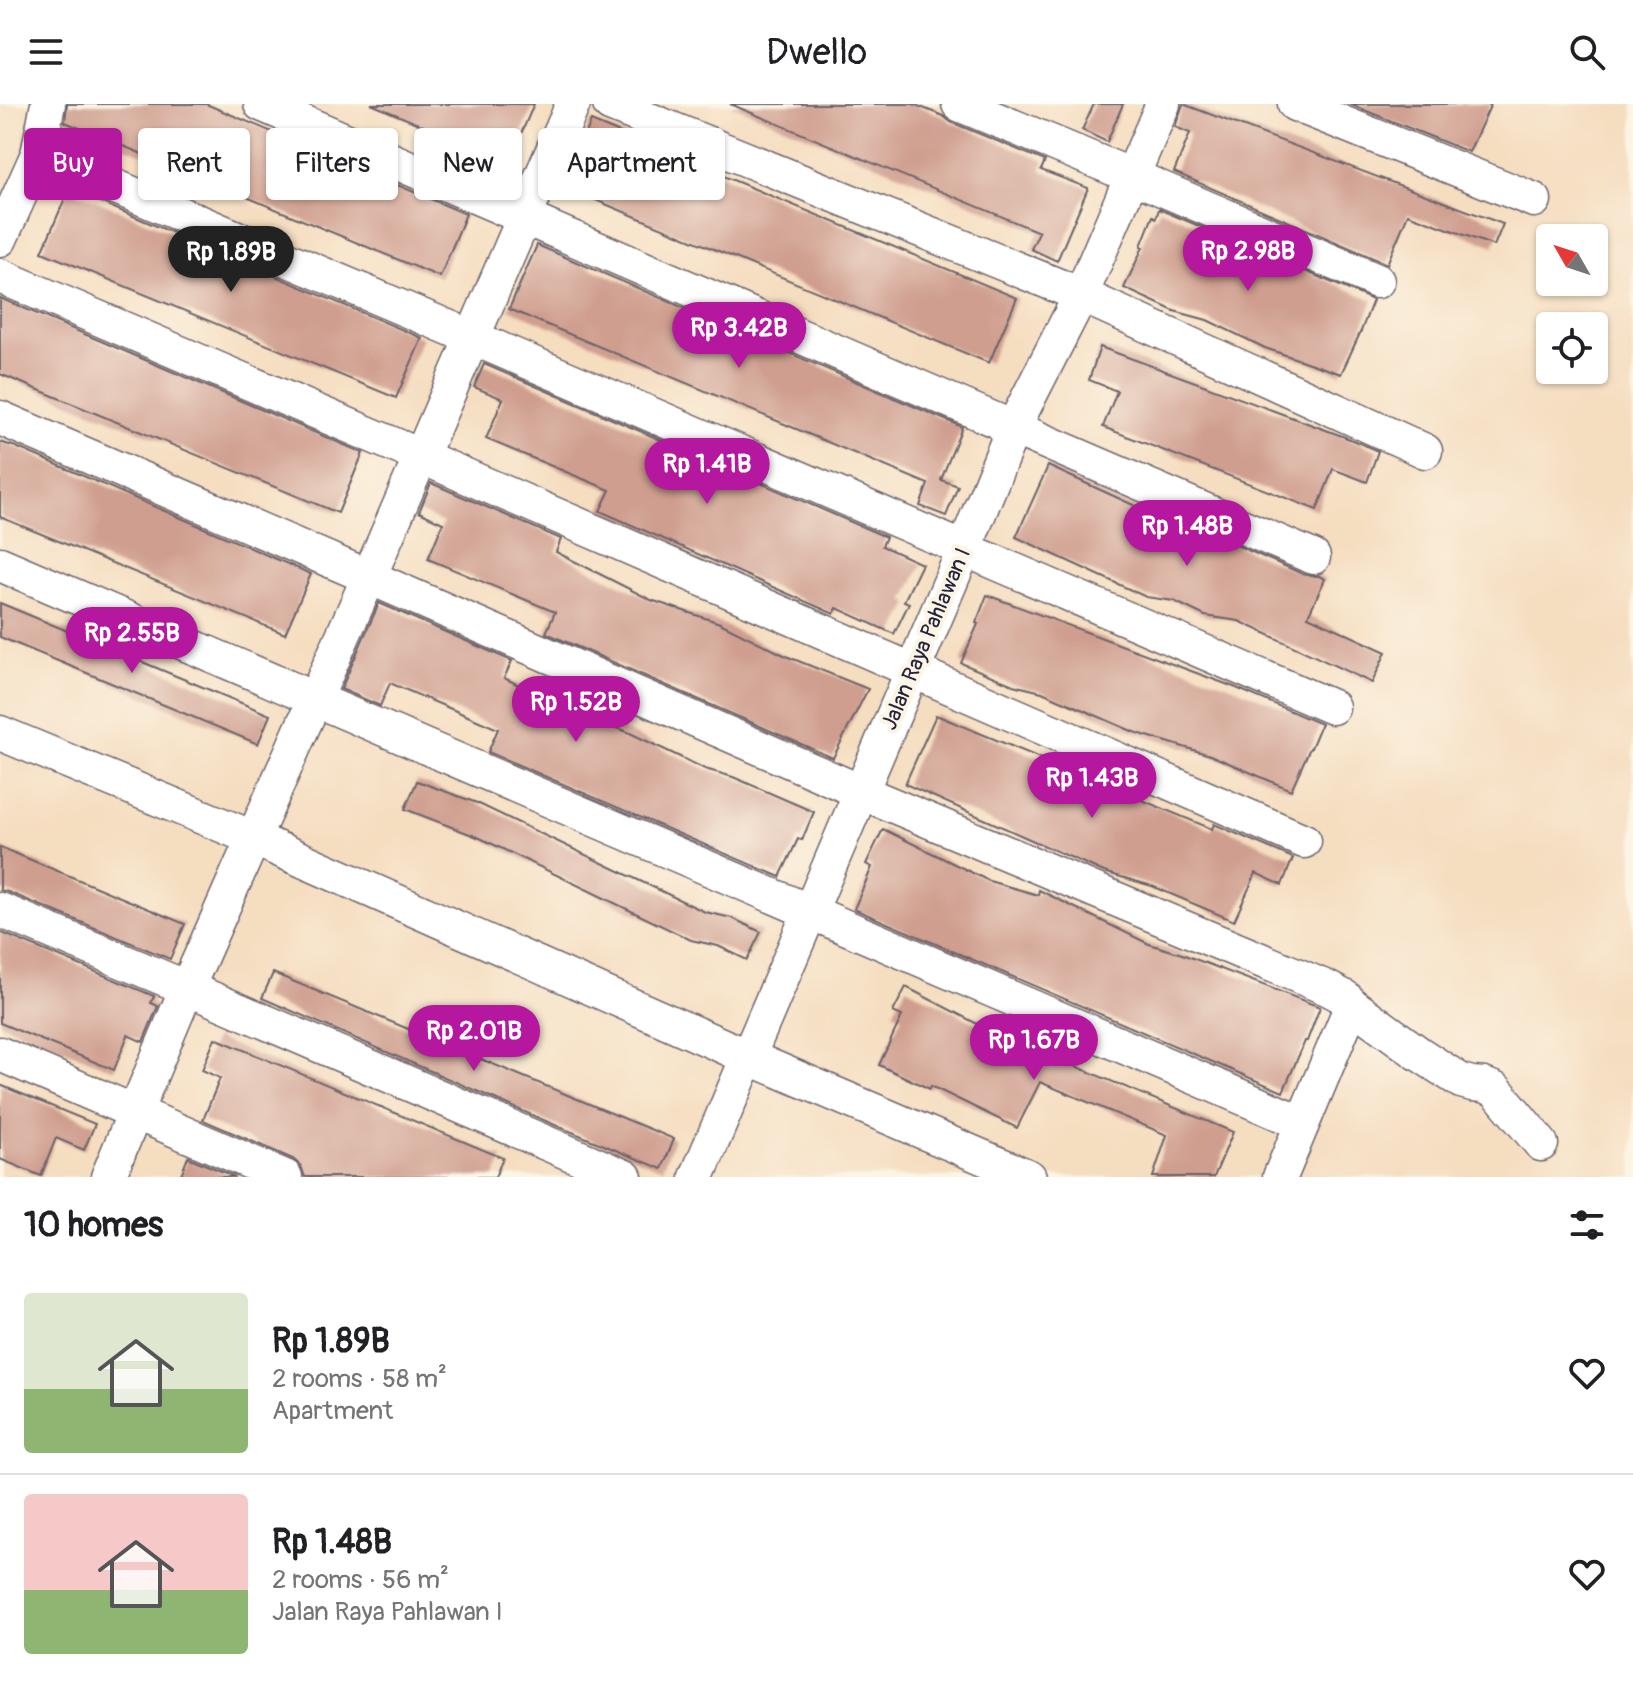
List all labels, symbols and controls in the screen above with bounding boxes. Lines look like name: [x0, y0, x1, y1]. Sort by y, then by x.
icon: menu: [24, 30, 68, 74]
text: Dwello: [766, 30, 867, 75]
icon: search: [1565, 30, 1609, 74]
chip: Buy: [24, 128, 122, 200]
chip: Rent: [138, 128, 250, 200]
chip: Filters: [266, 128, 398, 200]
chip: New: [414, 128, 522, 200]
chip: Apartment: [538, 128, 725, 200]
north arrow: [1536, 224, 1608, 296]
map controls: [1536, 224, 1608, 384]
pin: Rp 2.98B: [1165, 225, 1331, 293]
pin: Rp 1.89B: [148, 226, 314, 294]
text: Rp 2.98B: [1201, 235, 1295, 267]
text: Rp 1.89B: [186, 236, 276, 268]
pin: Rp 3.42B: [656, 302, 822, 370]
text: Rp 3.42B: [690, 312, 788, 344]
button: locate: [1536, 312, 1608, 384]
pin: Rp 1.41B: [624, 438, 790, 506]
text: Rp 1.41B: [663, 448, 751, 480]
pin: Rp 1.48B: [1104, 500, 1270, 568]
text: Rp 1.48B: [1141, 510, 1233, 542]
street label: Jalan Raya Pahlawan I: [875, 544, 977, 734]
pin: Rp 2.55B: [49, 607, 215, 675]
text: Rp 2.55B: [84, 617, 180, 649]
pin: Rp 1.52B: [493, 676, 659, 744]
text: Rp 1.52B: [530, 686, 622, 718]
pin: Rp 1.43B: [1009, 752, 1175, 820]
text: Rp 1.43B: [1045, 762, 1139, 794]
pin: Rp 2.01B: [391, 1005, 557, 1073]
pin: Rp 1.67B: [951, 1014, 1117, 1082]
text: Rp 2.01B: [426, 1015, 522, 1047]
text: Rp 1.67B: [988, 1024, 1080, 1056]
icon: filters: [1565, 1203, 1609, 1247]
text: 10 homes: [24, 1204, 163, 1247]
text: Rp 1.89B: [272, 1320, 390, 1363]
icon: home: [88, 1325, 184, 1421]
icon: heart: [1565, 1351, 1609, 1395]
text: 2 rooms · 58 m²: [272, 1363, 447, 1395]
text: Apartment: [272, 1395, 393, 1427]
text: Rp 1.48B: [272, 1521, 392, 1564]
icon: home: [88, 1526, 184, 1622]
icon: heart: [1565, 1552, 1609, 1596]
text: 2 rooms · 56 m²: [272, 1564, 449, 1596]
text: Jalan Raya Pahlawan I: [272, 1596, 503, 1628]

